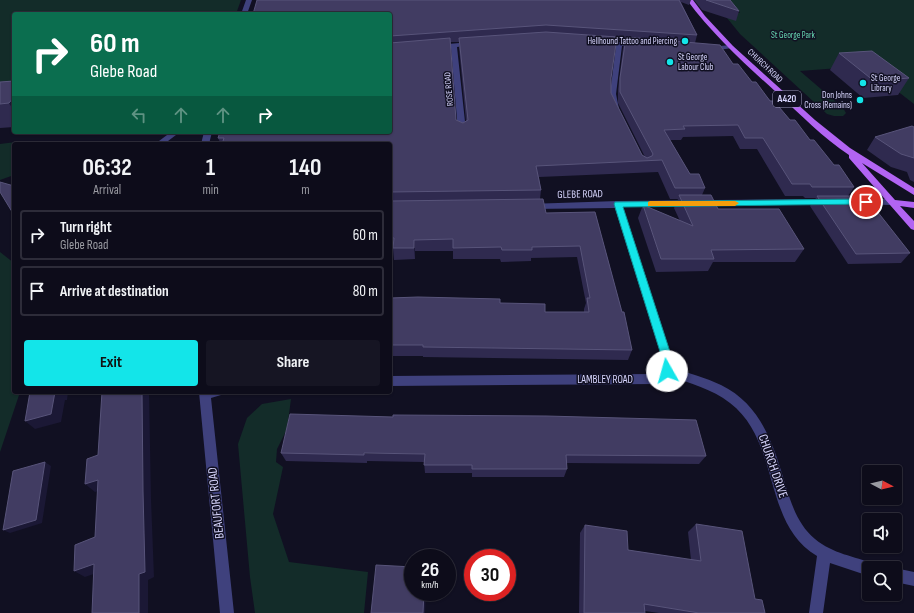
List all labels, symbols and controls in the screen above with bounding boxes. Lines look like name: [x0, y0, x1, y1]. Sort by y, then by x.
text: 60 m: [90, 27, 139, 60]
icon: right: [24, 28, 76, 80]
park label: St George Park: [771, 30, 816, 41]
place label: Hellhound Tattoo and Piercing: [587, 36, 677, 47]
marker: Hellhound Tattoo and Piercing: [680, 36, 690, 46]
street label: CHURCH ROAD: [745, 47, 785, 85]
place label: St George Labour Club: [678, 52, 714, 73]
marker: St George Labour Club: [665, 57, 675, 67]
text: Glebe Road: [90, 61, 157, 82]
street label: ROSE ROAD: [442, 71, 456, 107]
place label: St George Library: [871, 73, 901, 94]
marker: St George Library: [858, 78, 868, 88]
place label: Don Johns Cross (Remains): [804, 90, 852, 111]
road number: A420: [773, 91, 801, 107]
marker: Don Johns Cross (Remains): [855, 95, 865, 105]
icon: left: [128, 104, 150, 126]
icon: ahead: [170, 104, 192, 126]
icon: ahead: [212, 104, 234, 126]
icon: right: [254, 104, 276, 126]
text: 06:32: [83, 153, 132, 182]
text: 1: [206, 153, 215, 182]
text: 140: [289, 153, 321, 182]
text: Arrival: [93, 182, 121, 198]
text: min: [202, 182, 219, 198]
text: m: [301, 182, 310, 198]
pin: [849, 185, 883, 219]
street label: GLEBE ROAD: [557, 187, 603, 201]
icon: arrive: [855, 191, 877, 213]
text: Turn right: [60, 218, 112, 237]
icon: right: [26, 224, 48, 246]
text: 60 m: [353, 226, 378, 245]
text: Glebe Road: [60, 237, 109, 253]
icon: arrive: [26, 280, 48, 302]
text: Arrive at destination: [60, 282, 169, 301]
text: 80 m: [353, 282, 378, 301]
button: Exit: [24, 340, 198, 386]
button: Share: [206, 340, 380, 386]
position arrow: [646, 350, 688, 392]
street label: LAMBLEY ROAD: [577, 373, 633, 386]
street label: CHURCH DRIVE: [755, 432, 791, 500]
north arrow: [862, 465, 902, 505]
map controls: [862, 465, 902, 601]
street label: BEAUFORT ROAD: [204, 467, 228, 539]
button: sound: [862, 513, 902, 553]
speed limit sign: 30: [464, 549, 516, 601]
text: 26: [421, 558, 439, 582]
button: search: [862, 561, 902, 601]
text: km/h: [421, 579, 439, 591]

